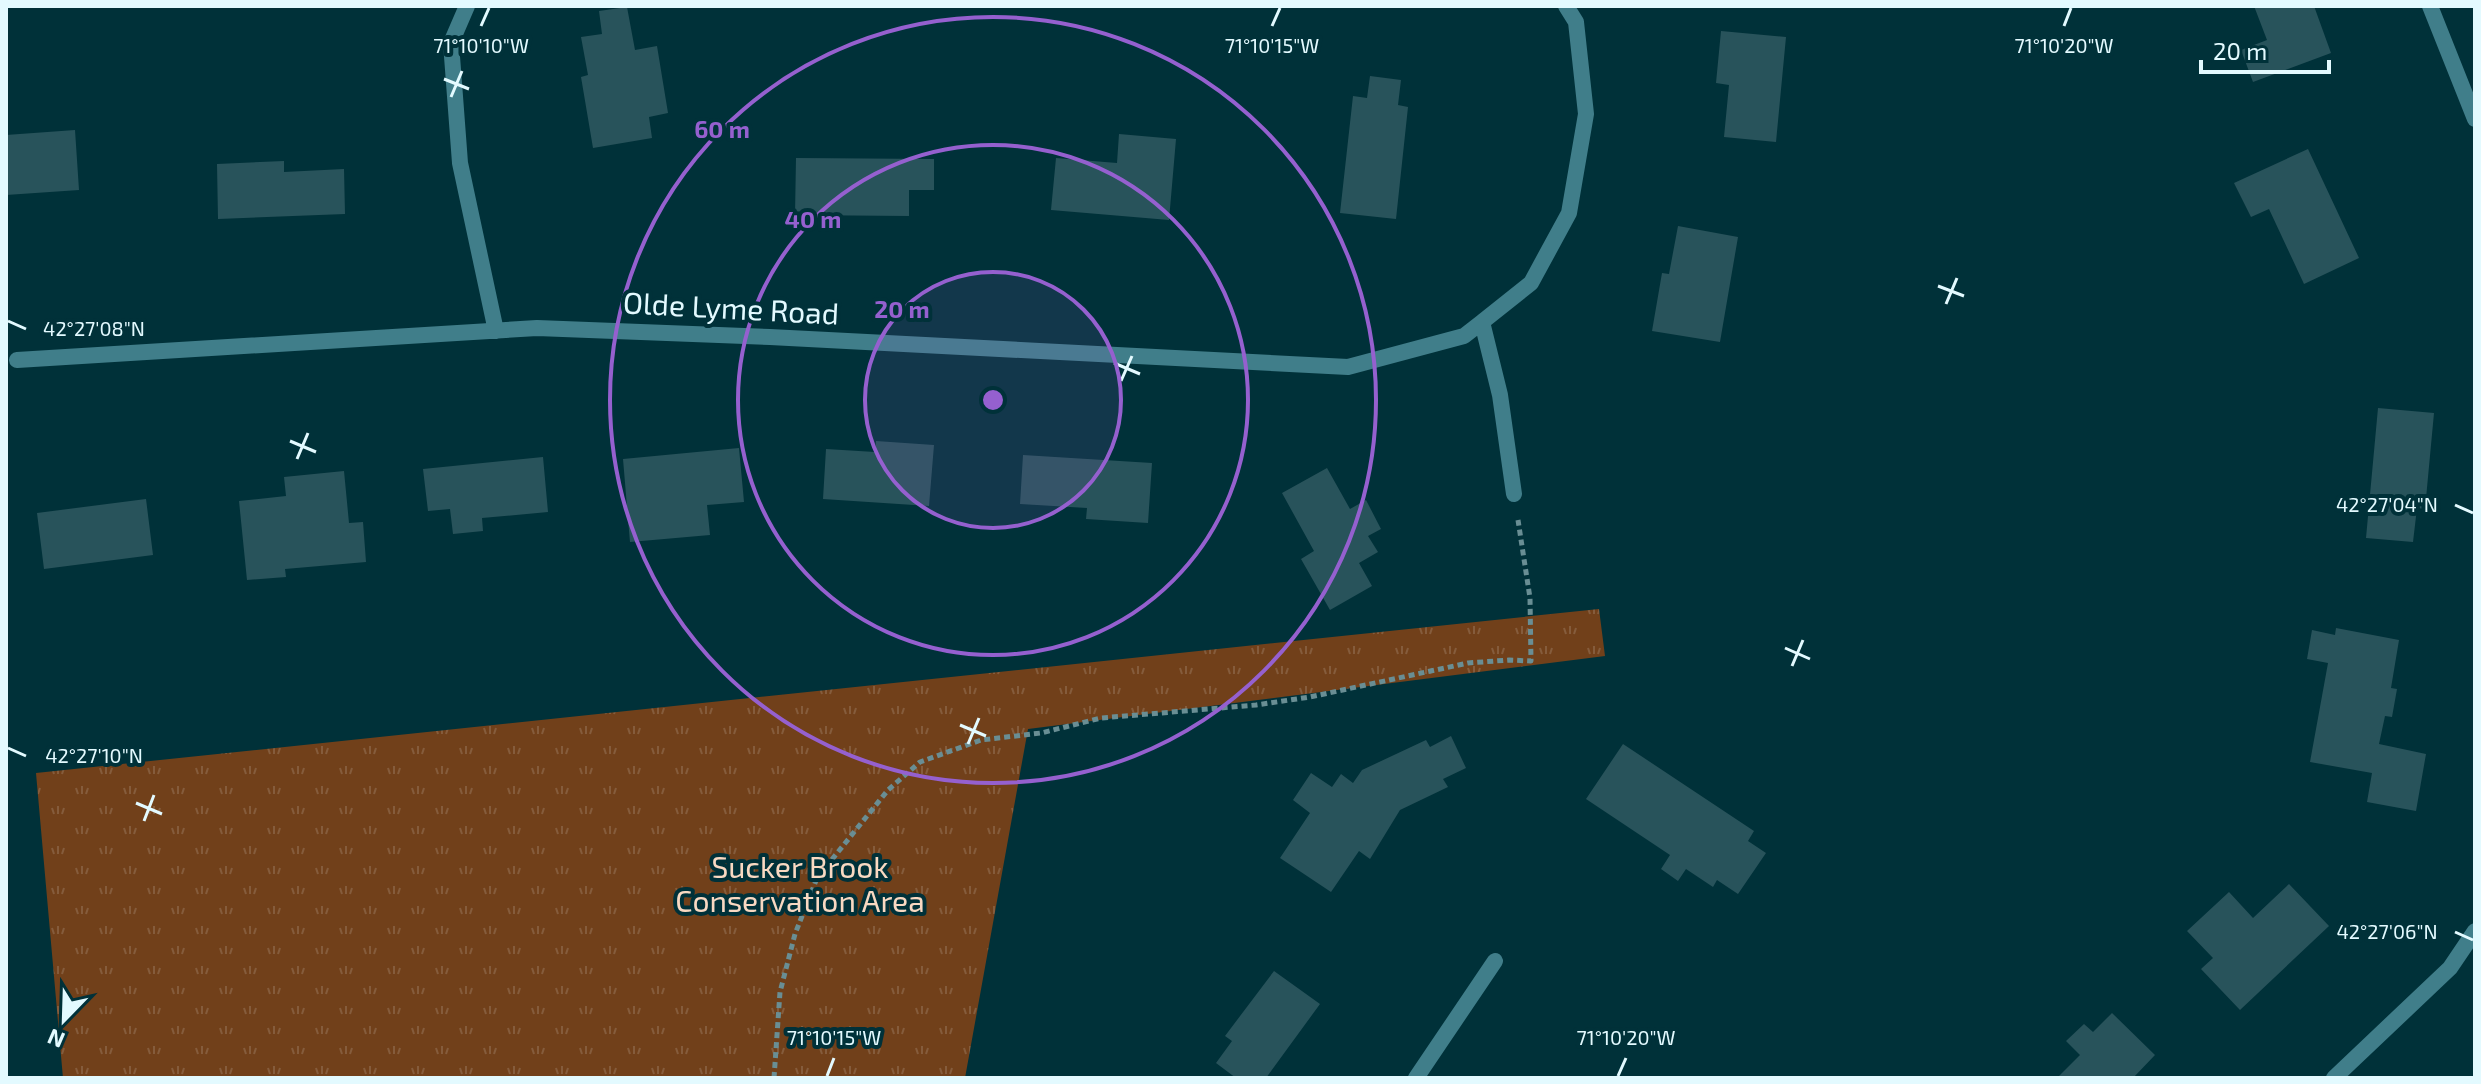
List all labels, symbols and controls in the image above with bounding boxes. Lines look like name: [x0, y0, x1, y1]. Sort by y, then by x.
scale bar: [2201, 24, 2329, 74]
text: 71°10'10"W: [433, 33, 529, 57]
text: 71°10'15"W: [1225, 33, 1319, 57]
text: 71°10'20"W: [2015, 33, 2114, 57]
text: 20 m: [2213, 36, 2267, 65]
text: 60 m: [694, 114, 750, 143]
text: 40 m: [785, 204, 841, 233]
street label: Olde Lyme Road: [622, 283, 840, 331]
text: 20 m: [874, 294, 930, 323]
text: 42°27'08"N: [43, 316, 145, 340]
centre of rings: [979, 386, 1007, 414]
text: 42°27'04"N: [2336, 492, 2438, 516]
text: 42°27'10"N: [45, 743, 143, 767]
park label: Sucker Brook Conservation Area: [675, 848, 925, 918]
text: 42°27'06"N: [2336, 919, 2438, 943]
north arrow: [24, 980, 104, 1060]
text: N: [43, 1024, 68, 1054]
text: 71°10'15"W: [787, 1025, 881, 1049]
text: 71°10'20"W: [1577, 1025, 1676, 1049]

